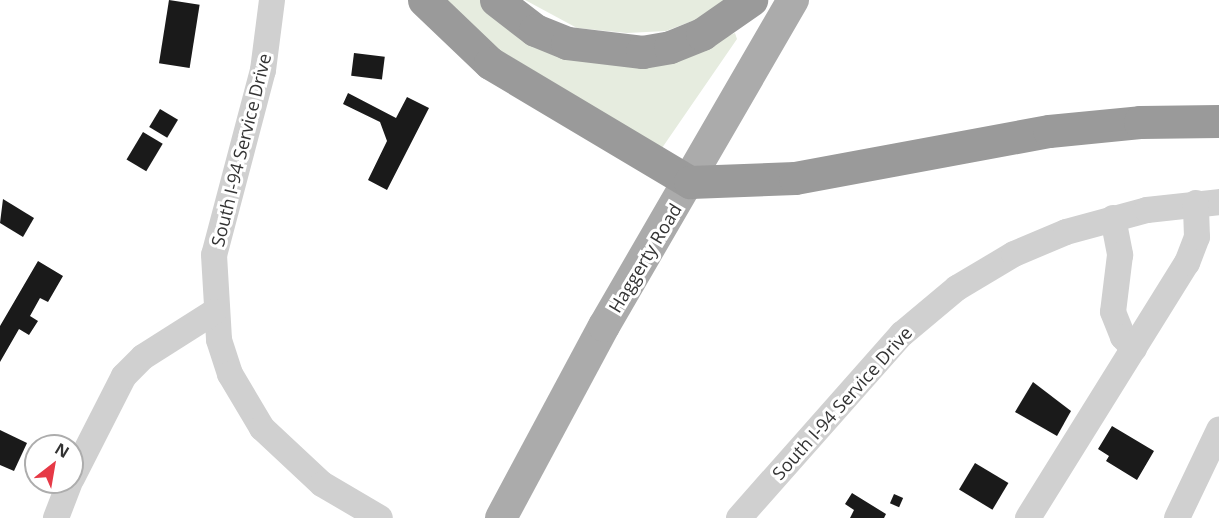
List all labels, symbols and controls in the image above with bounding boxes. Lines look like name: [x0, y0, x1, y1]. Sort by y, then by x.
street label: South I-94 Service Drive: [207, 51, 275, 249]
street label: Haggerty Road: [604, 200, 686, 316]
street label: South I-94 Service Drive: [768, 322, 916, 484]
north arrow: [24, 434, 84, 494]
text: N: [51, 438, 73, 463]

